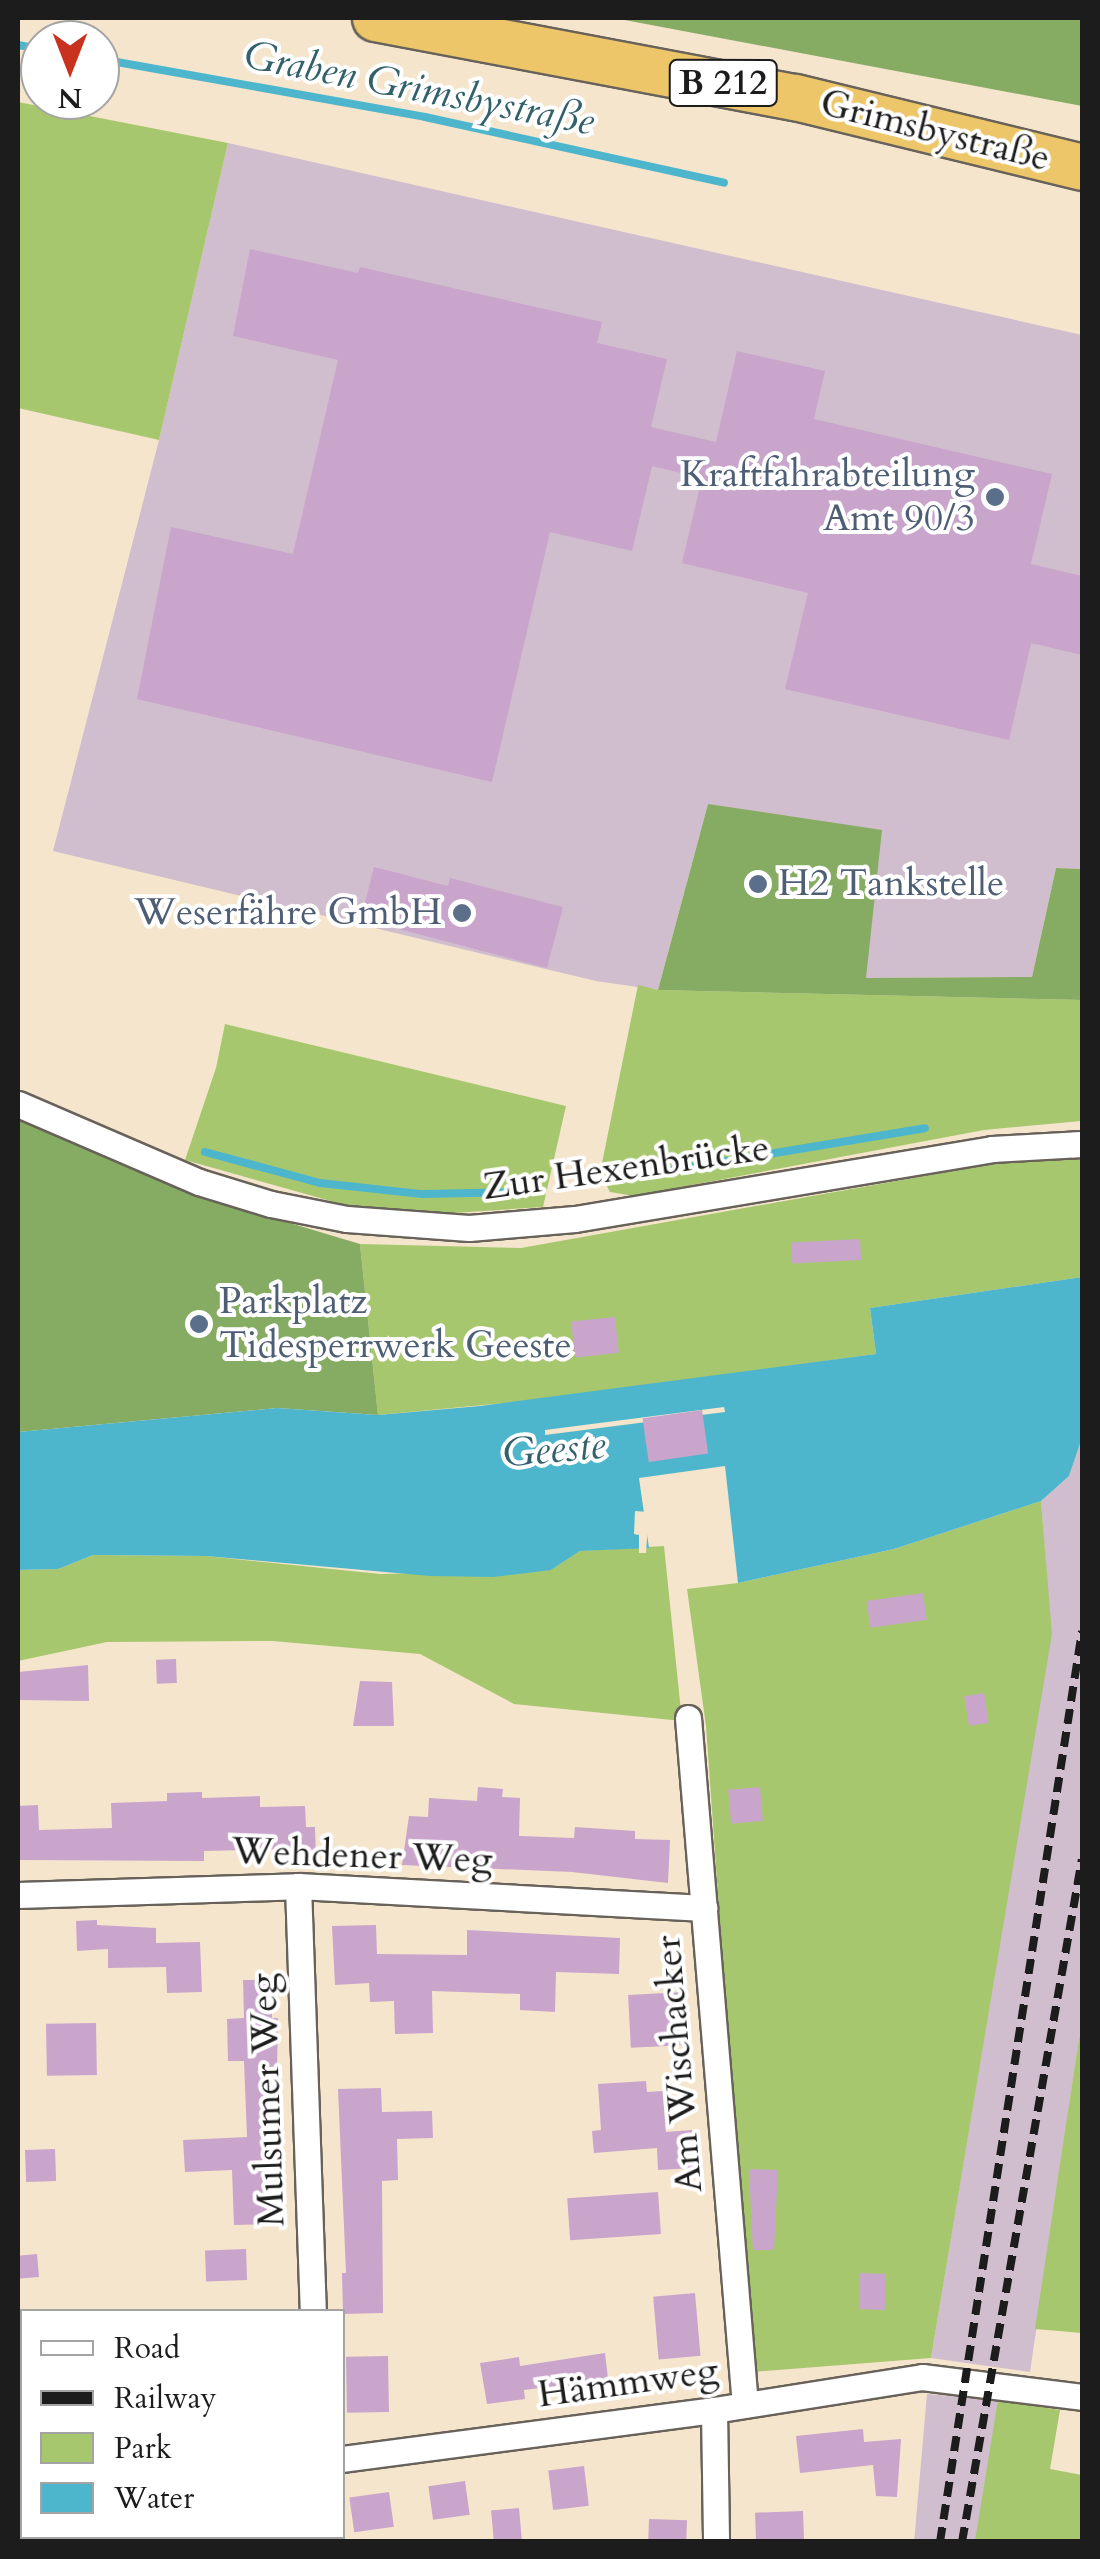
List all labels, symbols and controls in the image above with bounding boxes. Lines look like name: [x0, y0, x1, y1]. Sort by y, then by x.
north arrow: [20, 20, 120, 120]
water label: Graben Grimsbystraße: [240, 32, 598, 146]
road number: B 212: [668, 53, 778, 113]
text: N: [58, 79, 82, 117]
street label: Grimsbystraße: [816, 80, 1054, 182]
place label: Kraftfahrabteilung Amt 90/3: [680, 452, 975, 542]
marker: Kraftfahrabteilung Amt 90/3: [984, 486, 1006, 508]
place label: H2 Tankstelle: [778, 861, 1004, 907]
marker: H2 Tankstelle: [747, 873, 769, 895]
place label: Weserfähre GmbH: [134, 890, 442, 936]
marker: Weserfähre GmbH: [451, 902, 473, 924]
street label: Zur Hexenbrücke: [480, 1125, 772, 1211]
place label: Parkplatz Tidesperrwerk Geeste: [219, 1279, 572, 1368]
marker: Parkplatz Tidesperrwerk Geeste: [188, 1313, 210, 1335]
water label: Geeste: [501, 1422, 607, 1478]
street label: Wehdener Weg: [231, 1829, 493, 1883]
street label: Am Wischacker: [645, 1933, 713, 2195]
street label: Mulsumer Weg: [241, 1972, 295, 2228]
legend: [20, 2309, 345, 2539]
text: Road: [114, 2328, 180, 2369]
street label: Hämmweg: [535, 2348, 721, 2418]
text: Railway: [114, 2378, 217, 2419]
text: Park: [114, 2428, 172, 2469]
text: Water: [114, 2478, 194, 2519]

